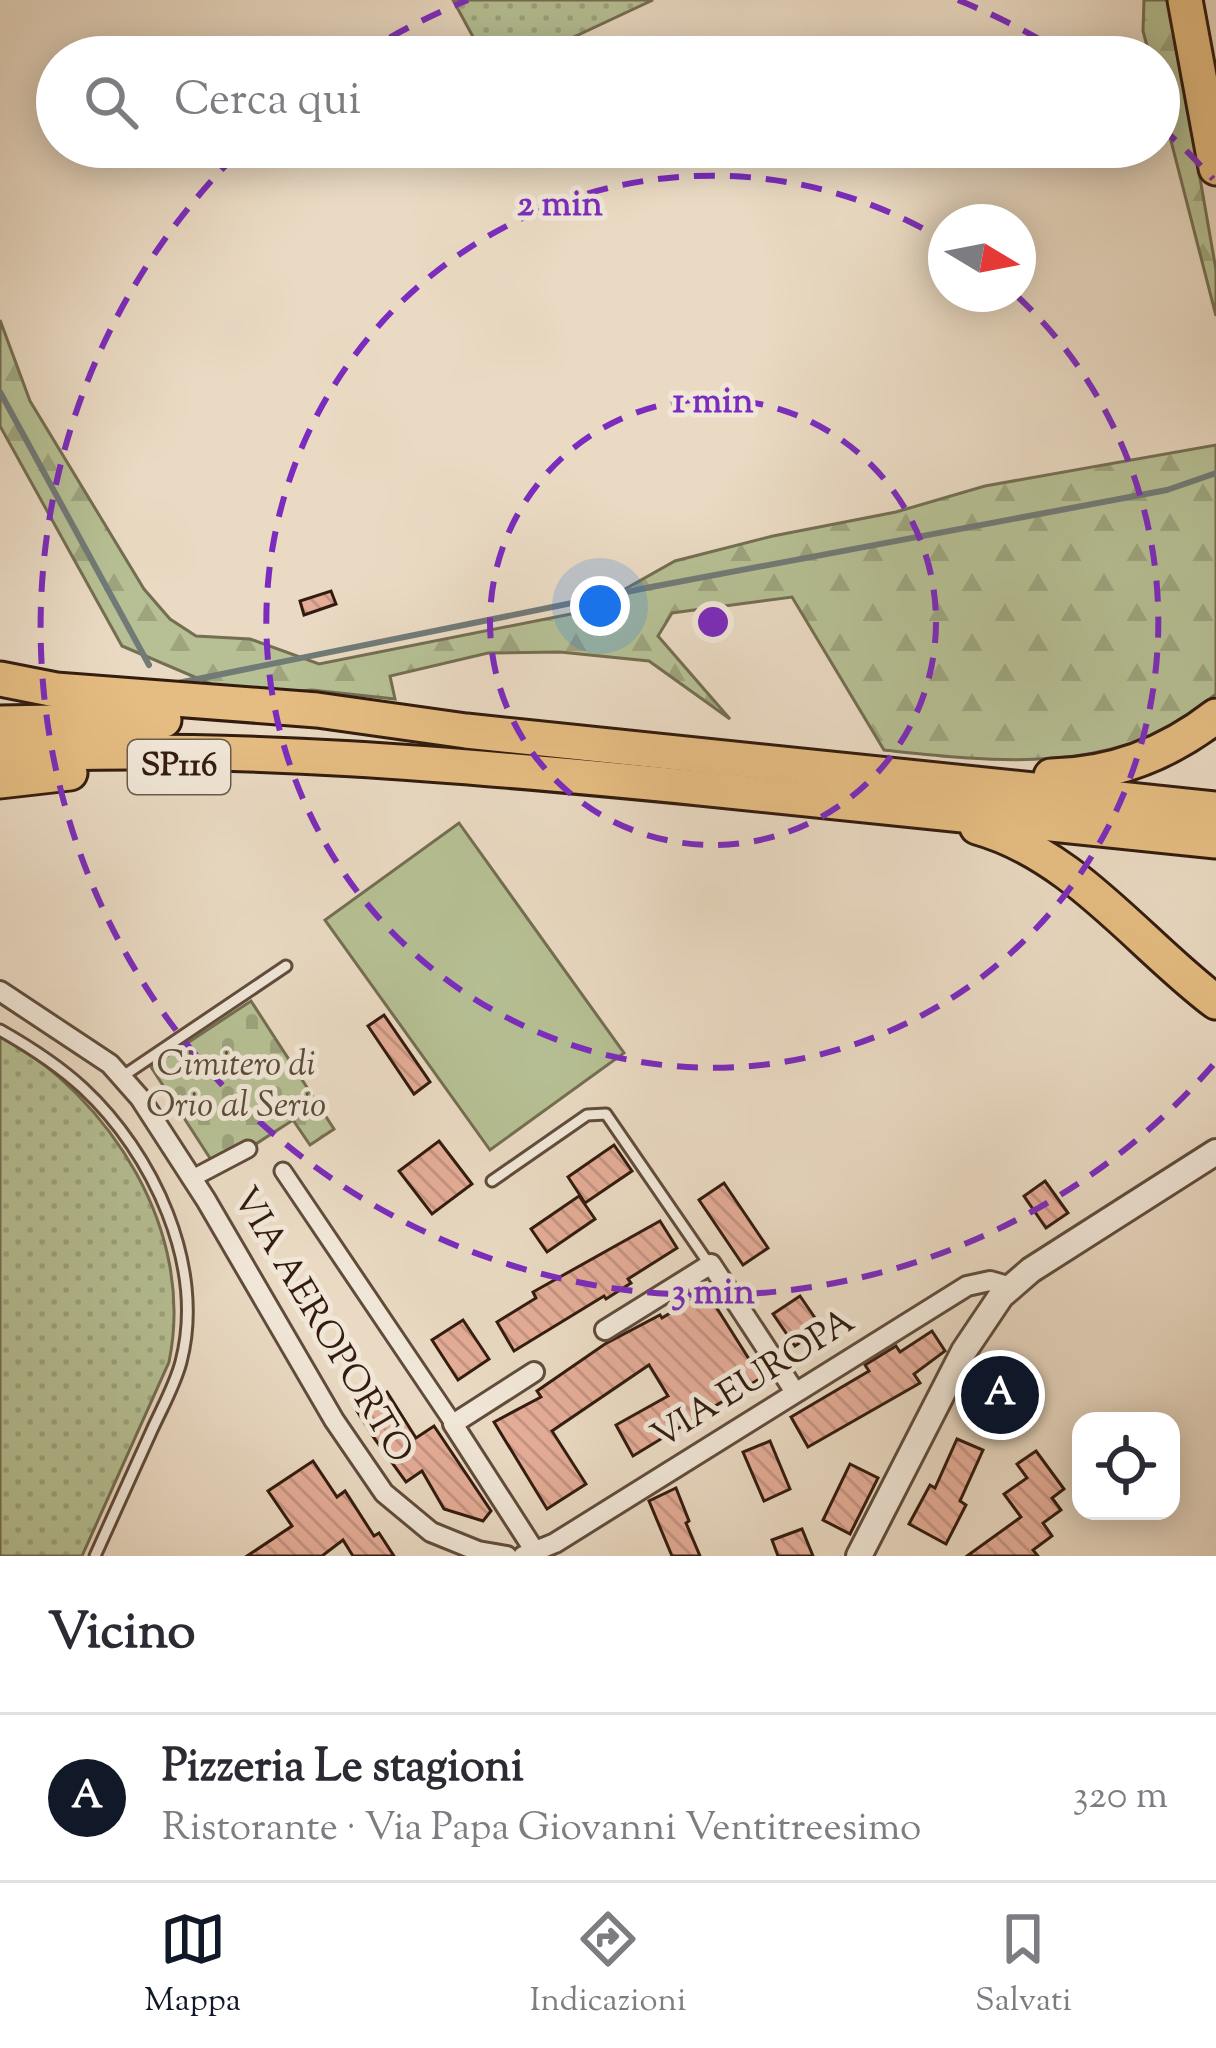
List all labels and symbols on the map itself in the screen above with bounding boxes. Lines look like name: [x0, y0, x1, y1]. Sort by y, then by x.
text: 2 min: [517, 180, 604, 232]
north arrow: [928, 204, 1036, 312]
text: 1 min: [672, 377, 754, 429]
your location: [570, 576, 630, 636]
centre of rings: [692, 601, 734, 643]
road number: SP116: [128, 740, 230, 794]
park label: Cimitero di Orio al Serio: [146, 1040, 326, 1133]
street label: VIA AEROPORTO: [218, 1178, 424, 1474]
text: 3 min: [671, 1268, 755, 1320]
street label: VIA EUROPA: [642, 1297, 866, 1463]
pin: A: [961, 1350, 1039, 1440]

